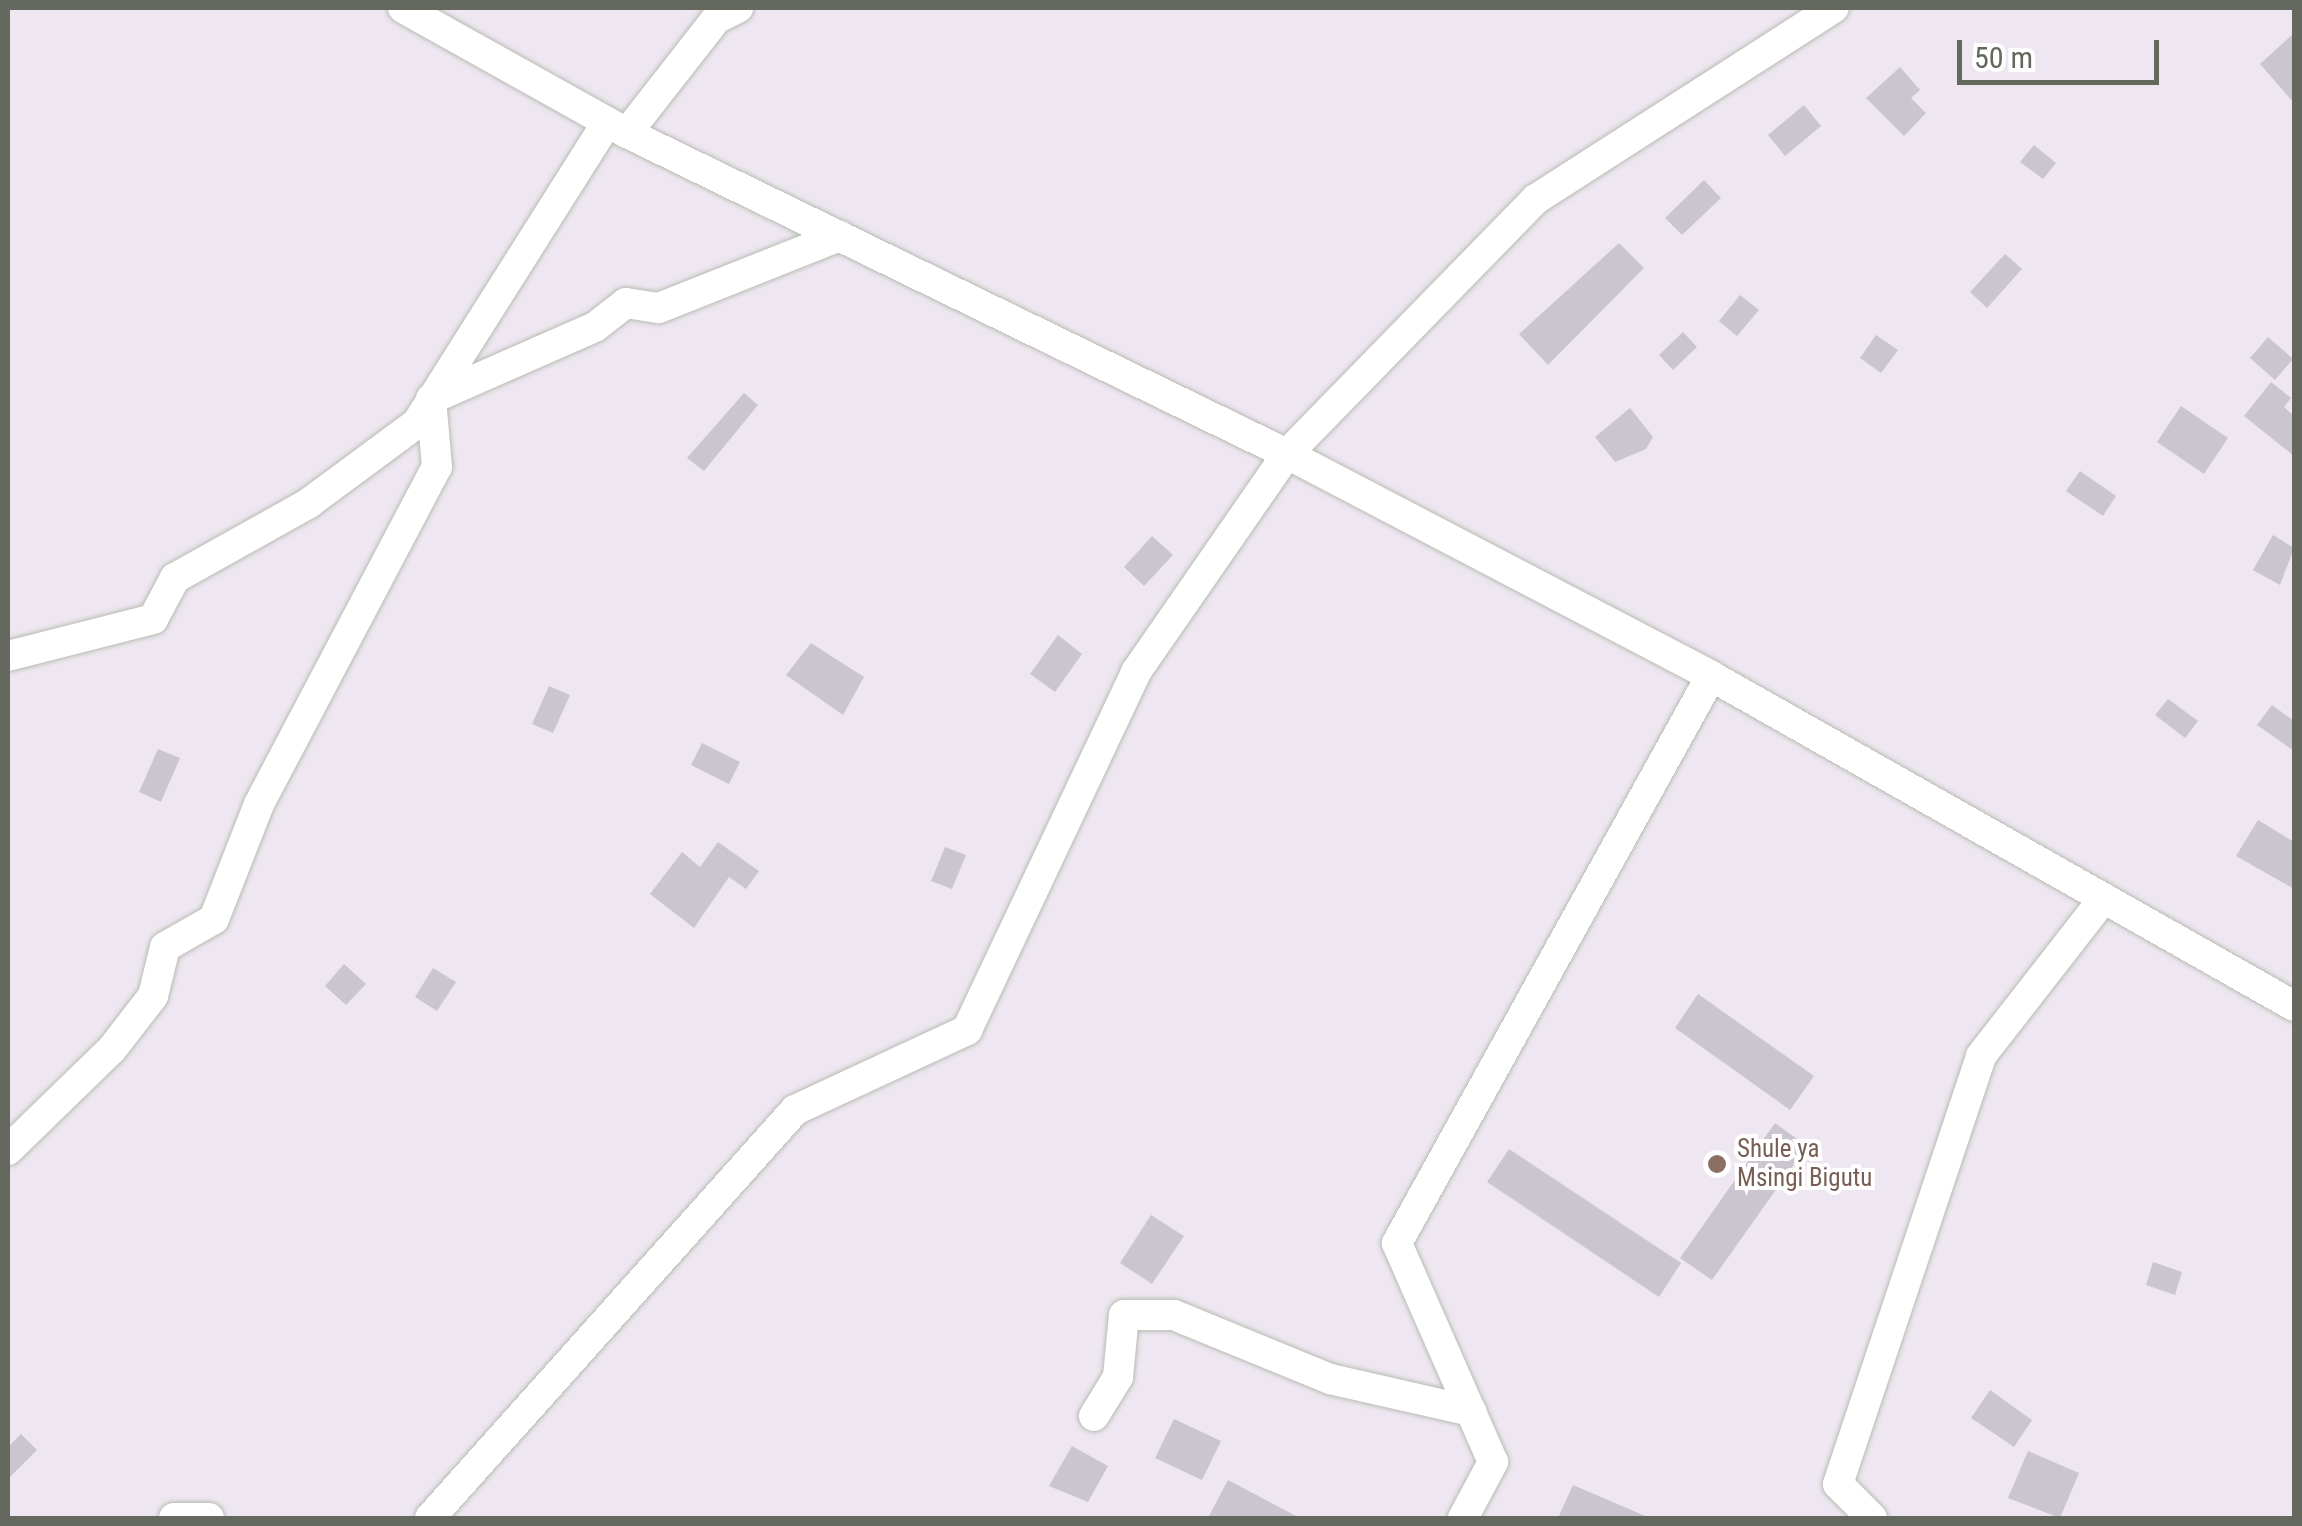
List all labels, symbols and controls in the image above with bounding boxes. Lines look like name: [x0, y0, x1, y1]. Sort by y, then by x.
scale bar: [1962, 20, 2164, 82]
text: 50 m: [1974, 40, 2033, 75]
place label: Shule ya Msingi Bigutu: [1737, 1135, 1872, 1194]
marker: Shule ya Msingi Bigutu: [1706, 1153, 1728, 1175]

